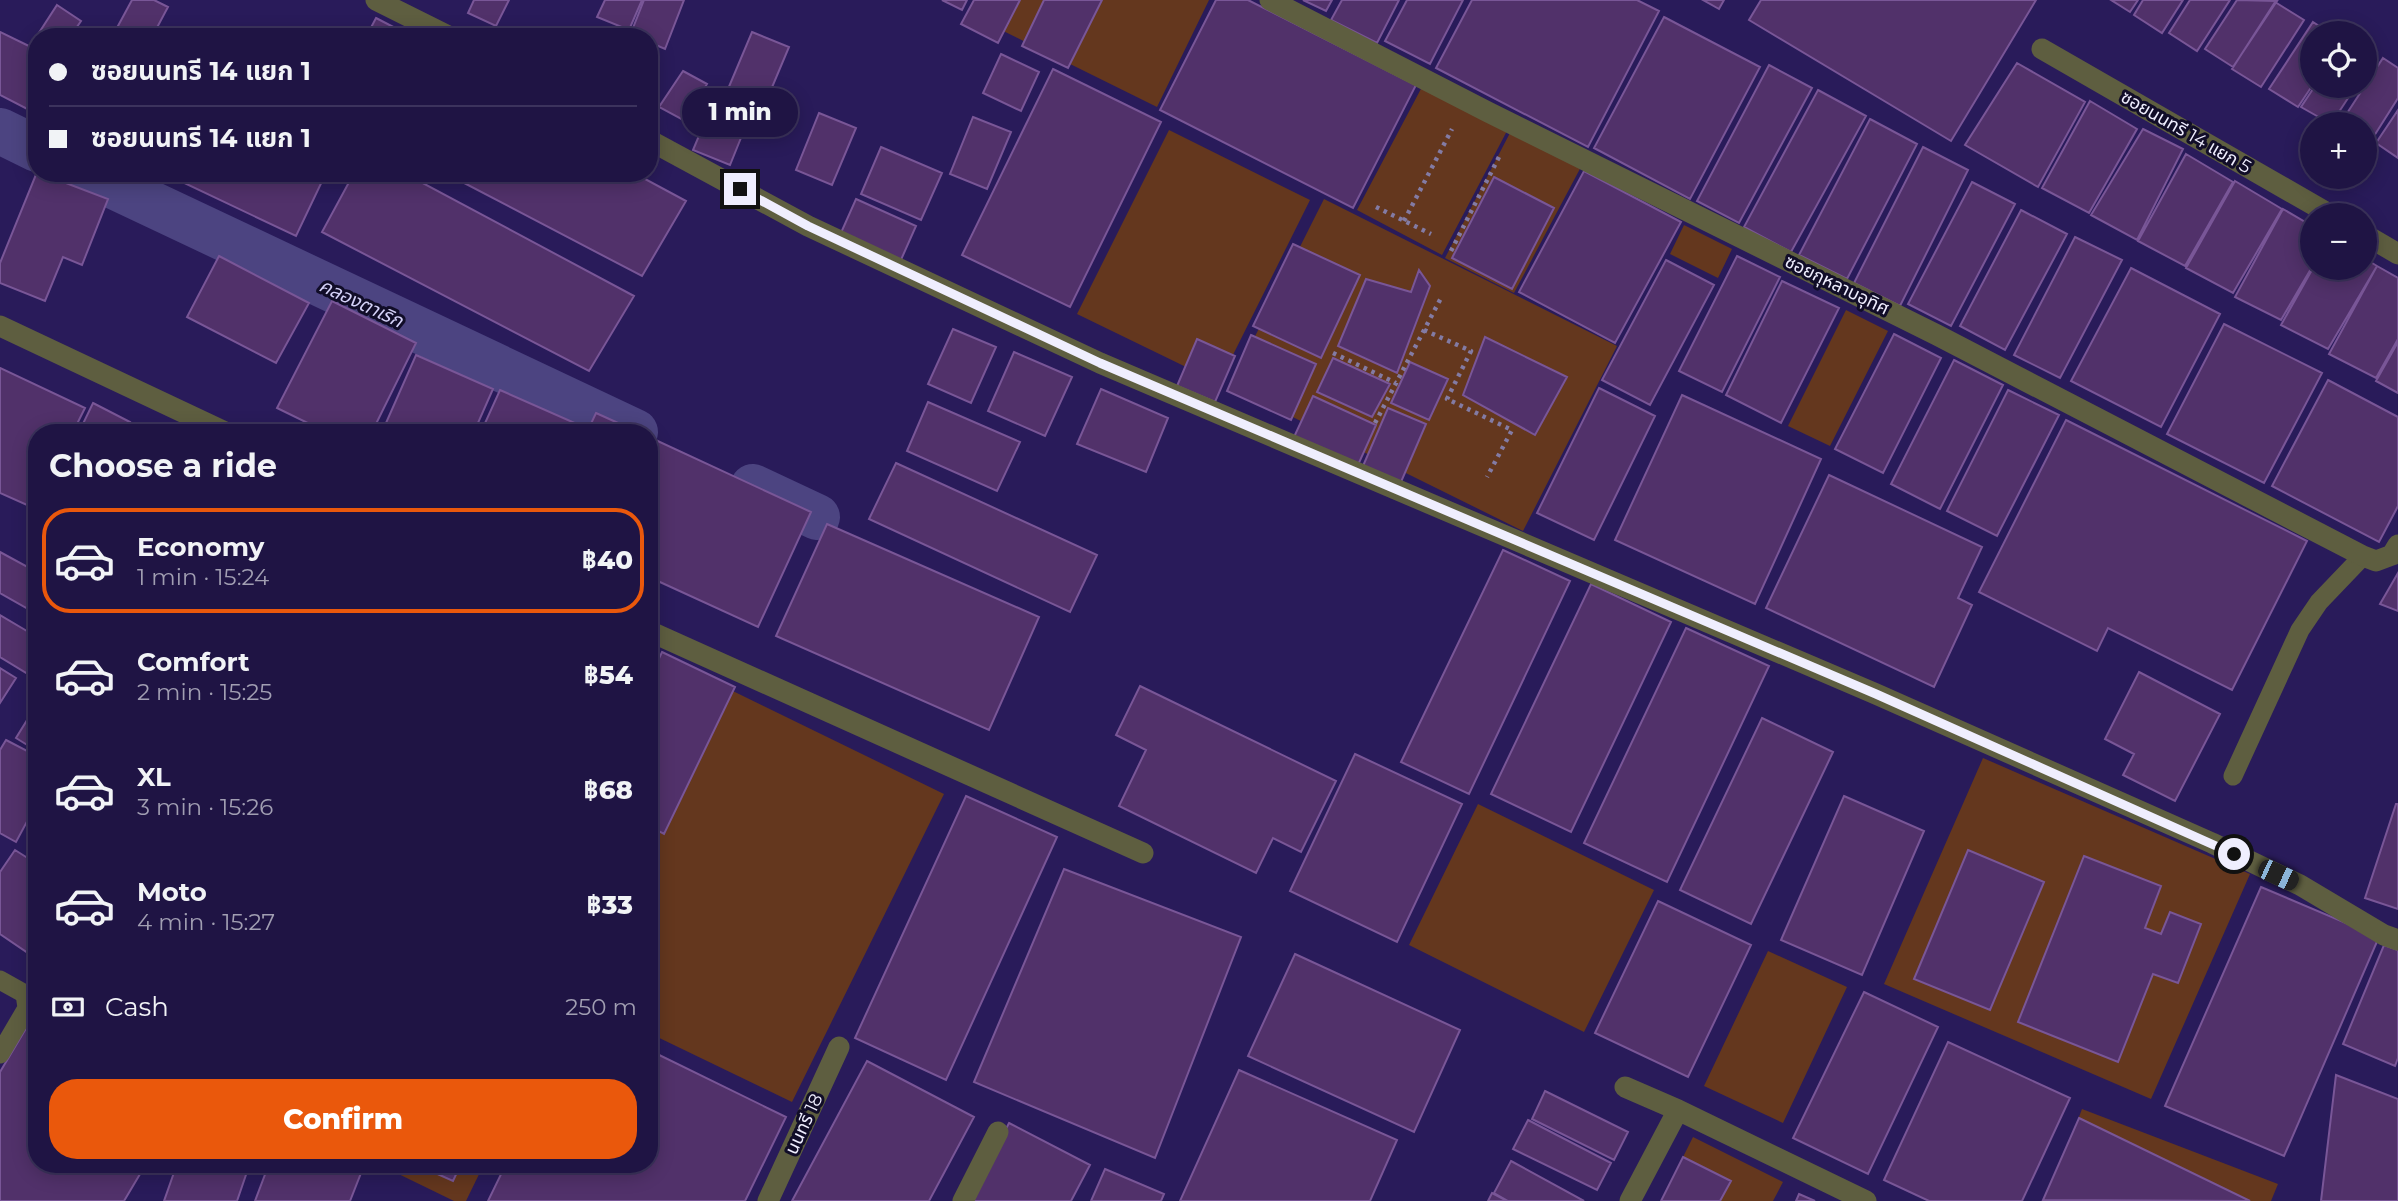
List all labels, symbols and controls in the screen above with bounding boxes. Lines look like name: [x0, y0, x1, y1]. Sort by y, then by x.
map controls: [2300, 21, 2377, 280]
button: locate: [2300, 21, 2377, 98]
text: ซอยนนทรี 14 แยก 1: [91, 55, 311, 87]
street label: ซอยนนทรี 14 แยก 5: [2117, 86, 2255, 178]
callout: 1 min: [682, 88, 798, 136]
text: 1 min: [708, 98, 772, 126]
button: +: [2300, 112, 2377, 189]
text: ซอยนนทรี 14 แยก 1: [91, 122, 311, 154]
route end: [724, 173, 756, 205]
button: −: [2300, 203, 2377, 280]
street label: ซอยกุหลาบอุทิศ: [1781, 250, 1893, 320]
water label: คลองตาเริก: [316, 274, 407, 333]
text: Choose a ride: [49, 446, 277, 485]
icon: car: [53, 529, 116, 592]
text: Economy: [137, 531, 264, 563]
text: ฿40: [582, 544, 633, 576]
text: 1 min · 15:24: [137, 563, 269, 591]
icon: car: [53, 644, 116, 707]
text: Comfort: [137, 646, 249, 678]
text: ฿54: [584, 659, 633, 691]
text: 2 min · 15:25: [137, 678, 272, 706]
icon: car: [53, 759, 116, 822]
text: XL: [137, 761, 171, 793]
text: ฿68: [584, 774, 633, 806]
text: 3 min · 15:26: [137, 793, 273, 821]
route start: [2218, 838, 2250, 870]
car: [2255, 857, 2302, 893]
icon: car: [53, 874, 116, 937]
text: Moto: [137, 876, 207, 908]
text: ฿33: [587, 889, 633, 921]
text: 4 min · 15:27: [137, 908, 275, 936]
icon: cash: [49, 988, 87, 1026]
text: Cash: [105, 991, 169, 1023]
text: 250 m: [565, 993, 637, 1021]
button: Confirm: [49, 1079, 637, 1159]
street label: นนทรี 18: [780, 1090, 828, 1158]

